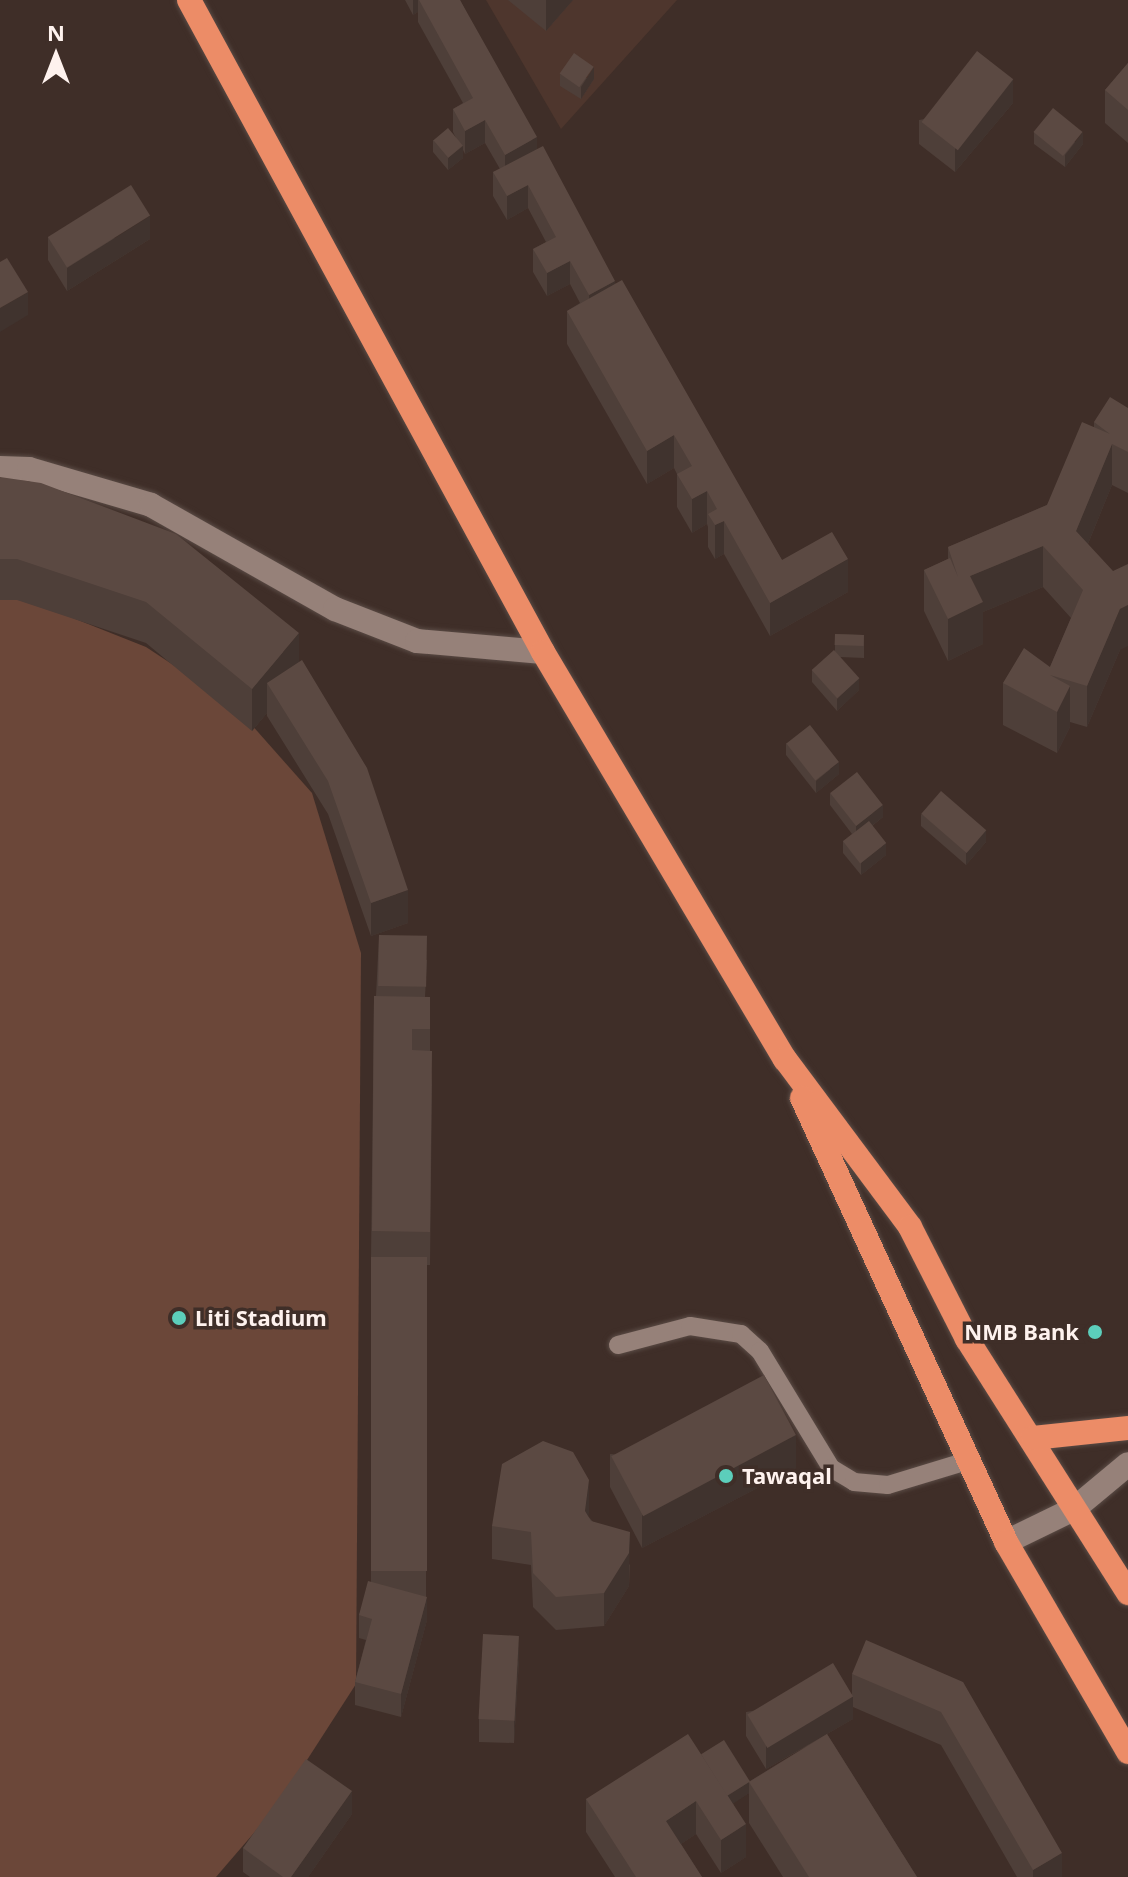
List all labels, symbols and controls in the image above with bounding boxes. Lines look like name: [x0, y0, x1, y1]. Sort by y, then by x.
north arrow: [16, 16, 96, 96]
text: N: [47, 17, 65, 47]
place label: Liti Stadium: [195, 1305, 327, 1331]
marker: Liti Stadium: [170, 1309, 188, 1327]
place label: NMB Bank: [964, 1319, 1079, 1345]
marker: NMB Bank: [1086, 1323, 1104, 1341]
place label: Tawaqal: [742, 1463, 832, 1489]
marker: Tawaqal: [717, 1467, 735, 1485]

